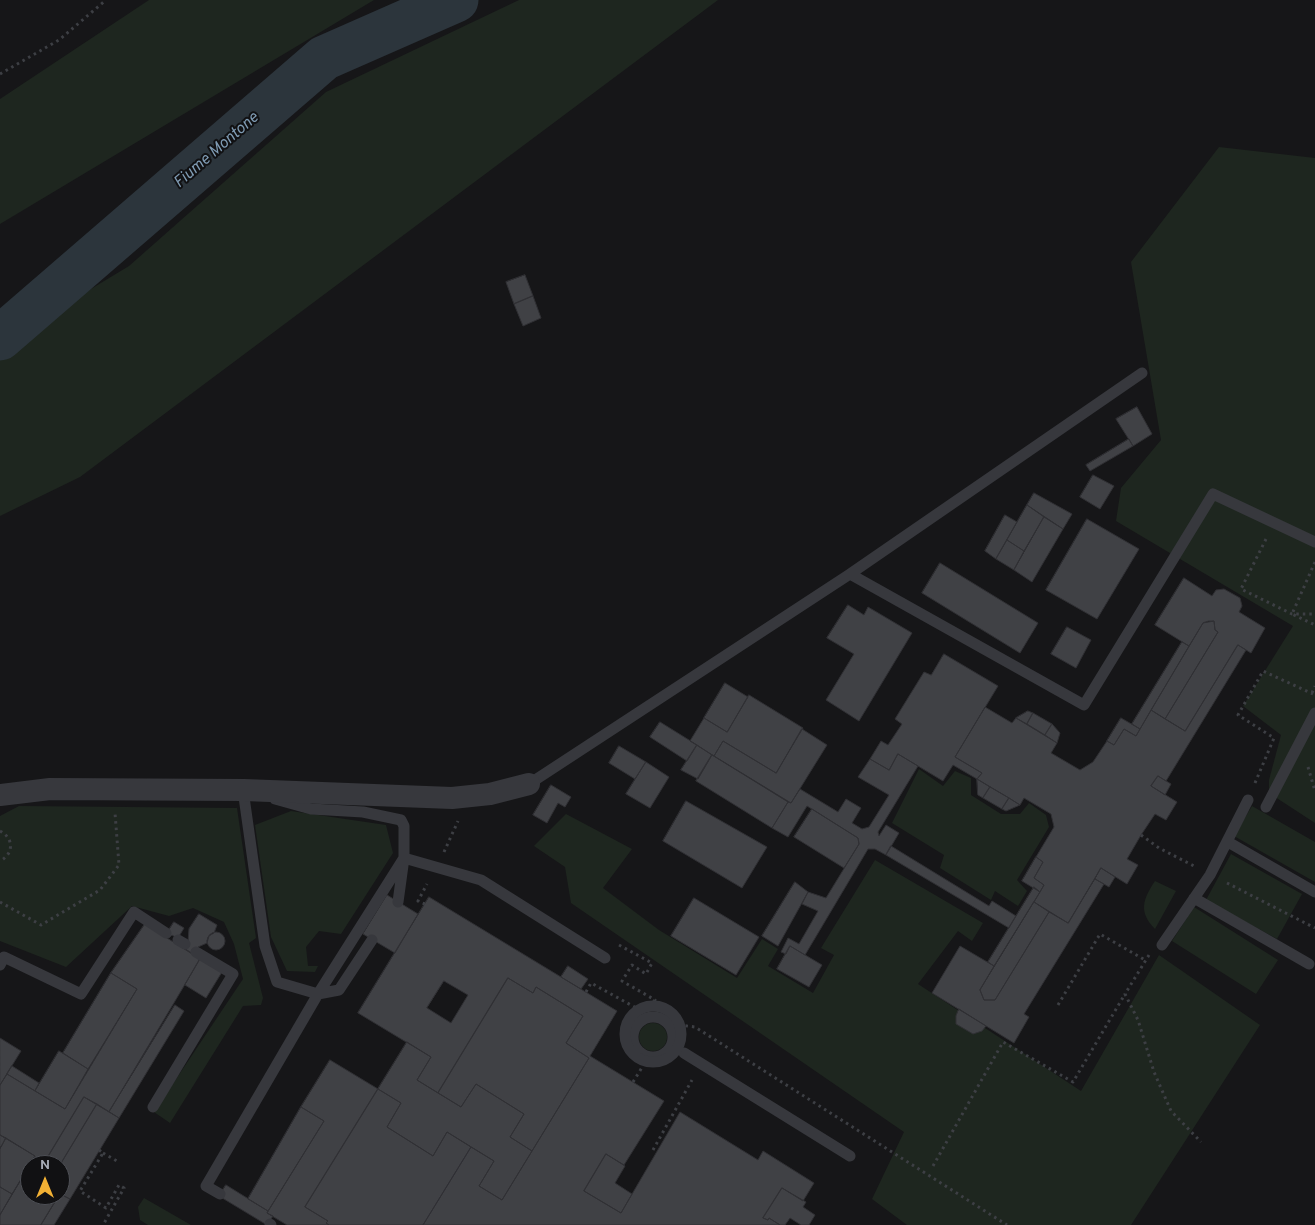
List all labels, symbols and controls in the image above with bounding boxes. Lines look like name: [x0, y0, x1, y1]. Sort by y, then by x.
water label: Fiume Montone: [171, 109, 263, 193]
north arrow: [20, 1155, 70, 1205]
text: N: [40, 1157, 50, 1174]

